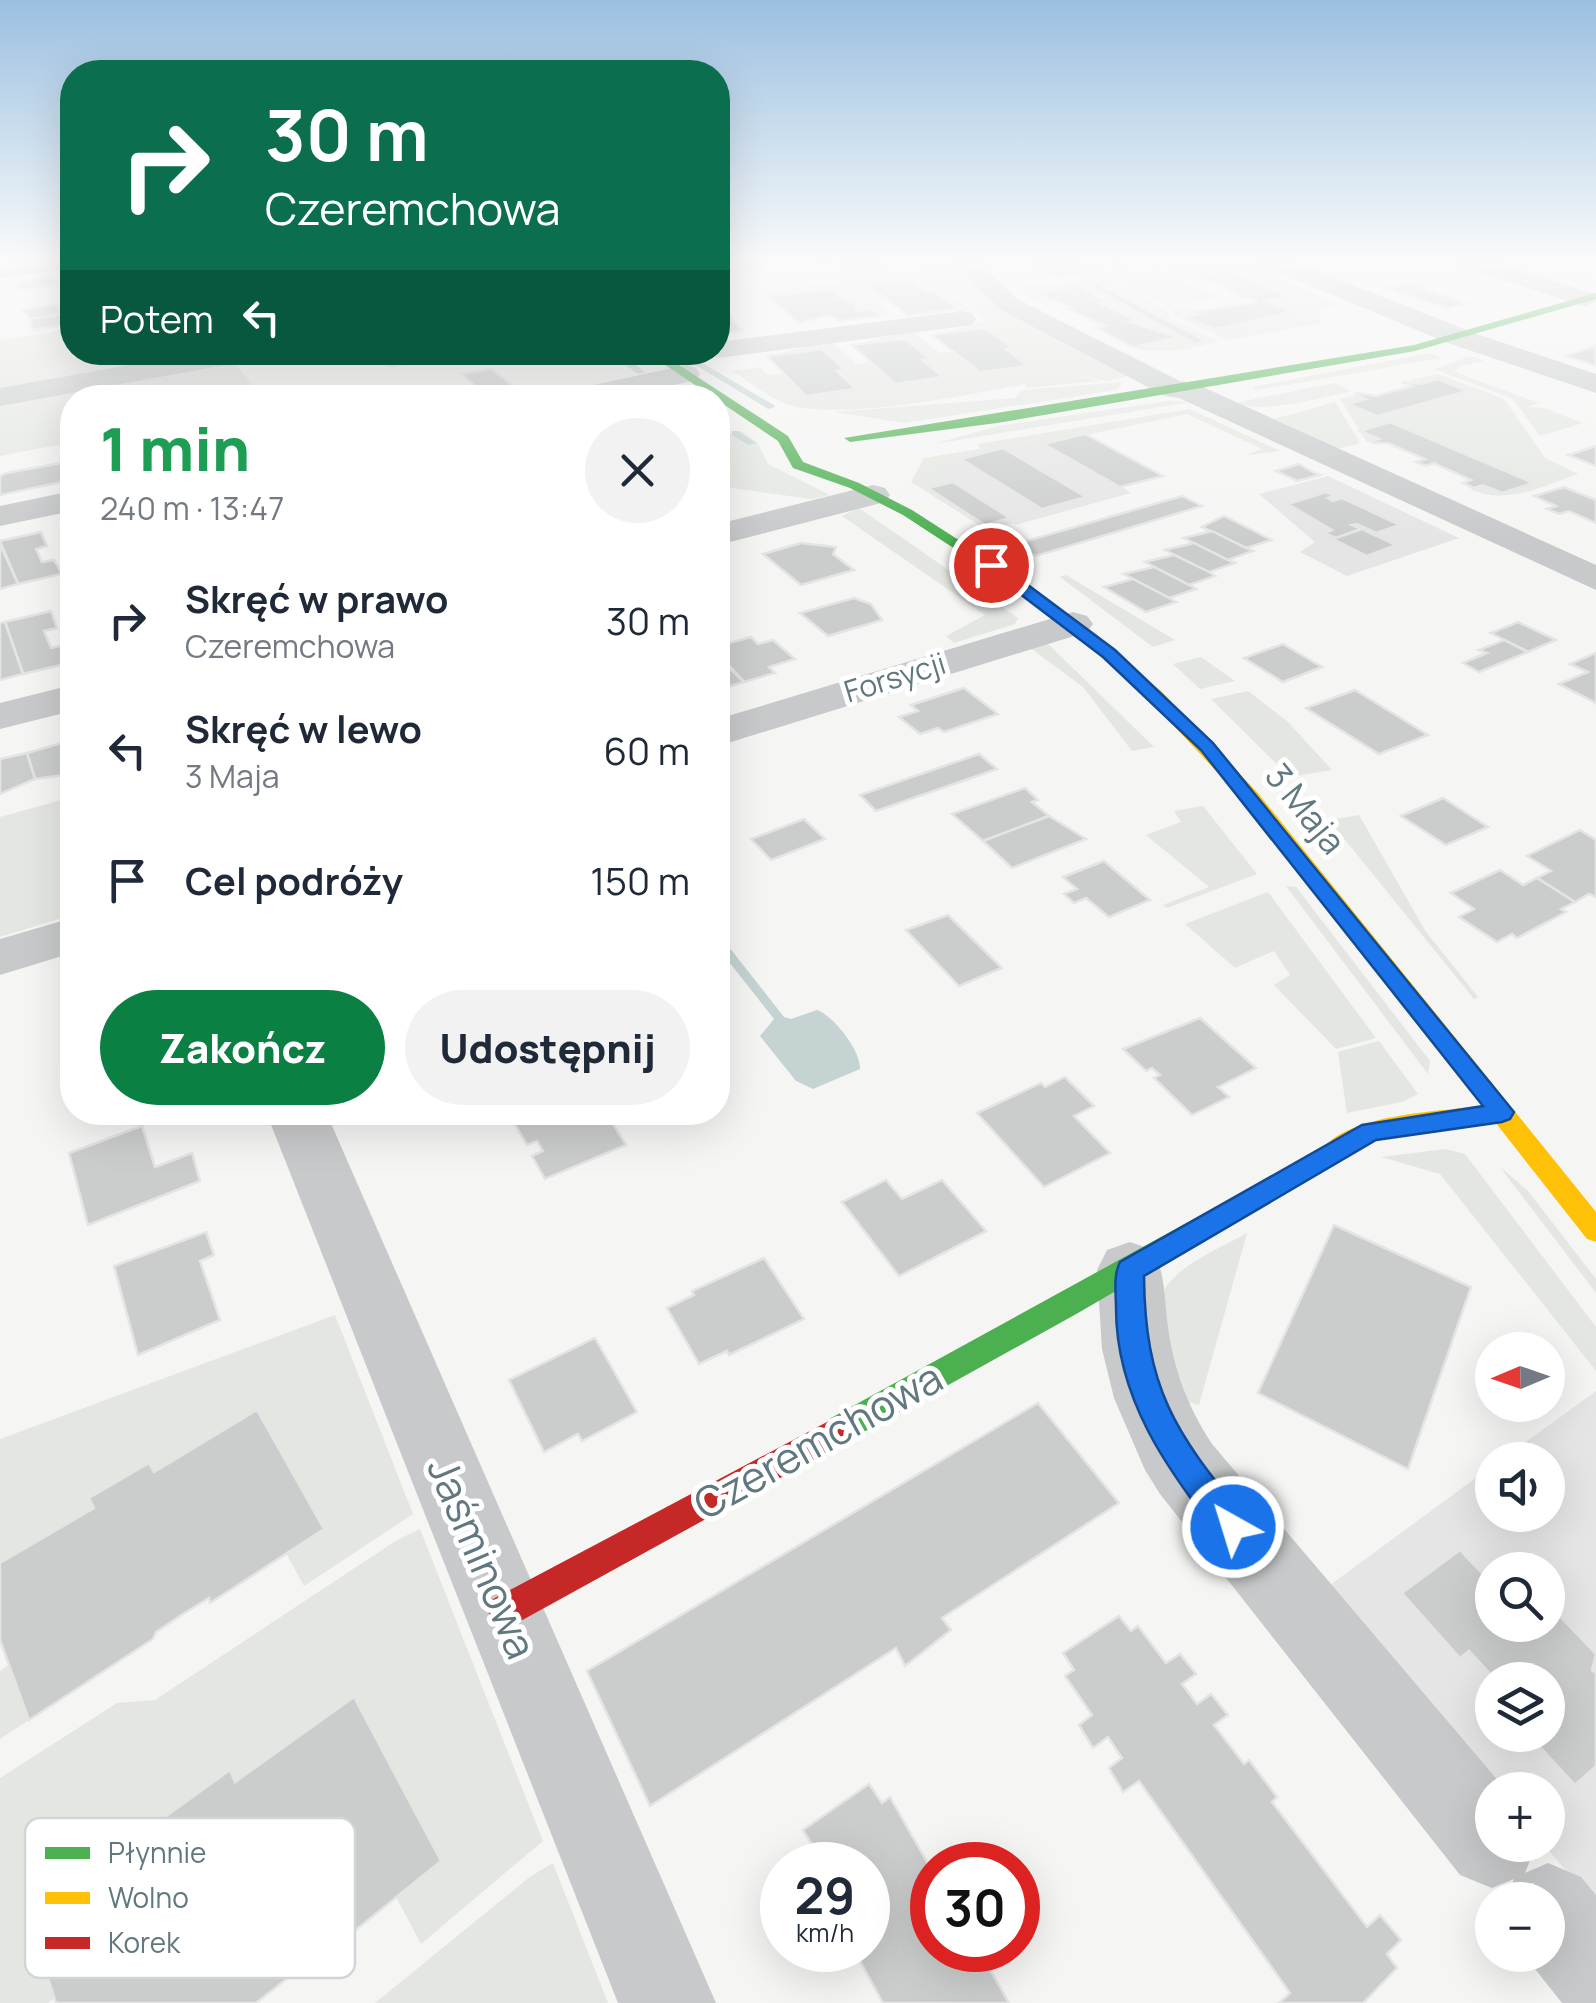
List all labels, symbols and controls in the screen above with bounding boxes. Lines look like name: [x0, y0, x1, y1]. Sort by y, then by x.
text: 30 m: [265, 86, 429, 182]
icon: right: [100, 100, 230, 230]
text: Czeremchowa: [265, 177, 560, 239]
icon: left: [234, 290, 289, 345]
text: Potem: [100, 292, 214, 344]
text: 1 min: [100, 407, 250, 489]
button: close: [585, 418, 690, 523]
text: 240 m · 13:47: [100, 486, 284, 530]
pin: [949, 523, 1034, 608]
icon: arrive: [964, 538, 1019, 593]
text: Skręć w prawo: [185, 572, 448, 624]
icon: right: [100, 593, 155, 648]
text: 30 m: [606, 594, 690, 646]
text: Czeremchowa: [185, 624, 395, 668]
street label: Forsycji: [839, 642, 950, 711]
text: Skręć w lewo: [185, 702, 422, 754]
icon: left: [100, 723, 155, 778]
text: 60 m: [603, 724, 690, 776]
street label: 3 Maja: [1255, 753, 1357, 864]
text: 3 Maja: [185, 754, 280, 798]
icon: arrive: [100, 853, 155, 908]
text: Cel podróży: [185, 854, 403, 906]
text: 150 m: [590, 854, 690, 906]
button: Zakończ: [100, 990, 385, 1105]
button: Udostępnij: [405, 990, 690, 1105]
north arrow: [1475, 1332, 1565, 1422]
map controls: [1475, 1332, 1565, 1972]
street label: Czeremchowa: [683, 1348, 952, 1532]
button: sound: [1475, 1442, 1565, 1532]
street label: Jaśminowa: [415, 1448, 551, 1667]
position arrow: [1181, 1475, 1285, 1579]
button: search: [1475, 1552, 1565, 1642]
button: layers: [1475, 1662, 1565, 1752]
button: +: [1475, 1772, 1565, 1862]
legend: [25, 1818, 355, 1978]
text: Płynnie: [108, 1833, 206, 1871]
speed limit sign: 30: [910, 1842, 1040, 1972]
text: 29: [795, 1861, 855, 1929]
text: Wolno: [108, 1878, 189, 1916]
button: −: [1475, 1882, 1565, 1972]
text: km/h: [796, 1915, 854, 1950]
text: Korek: [108, 1923, 181, 1961]

